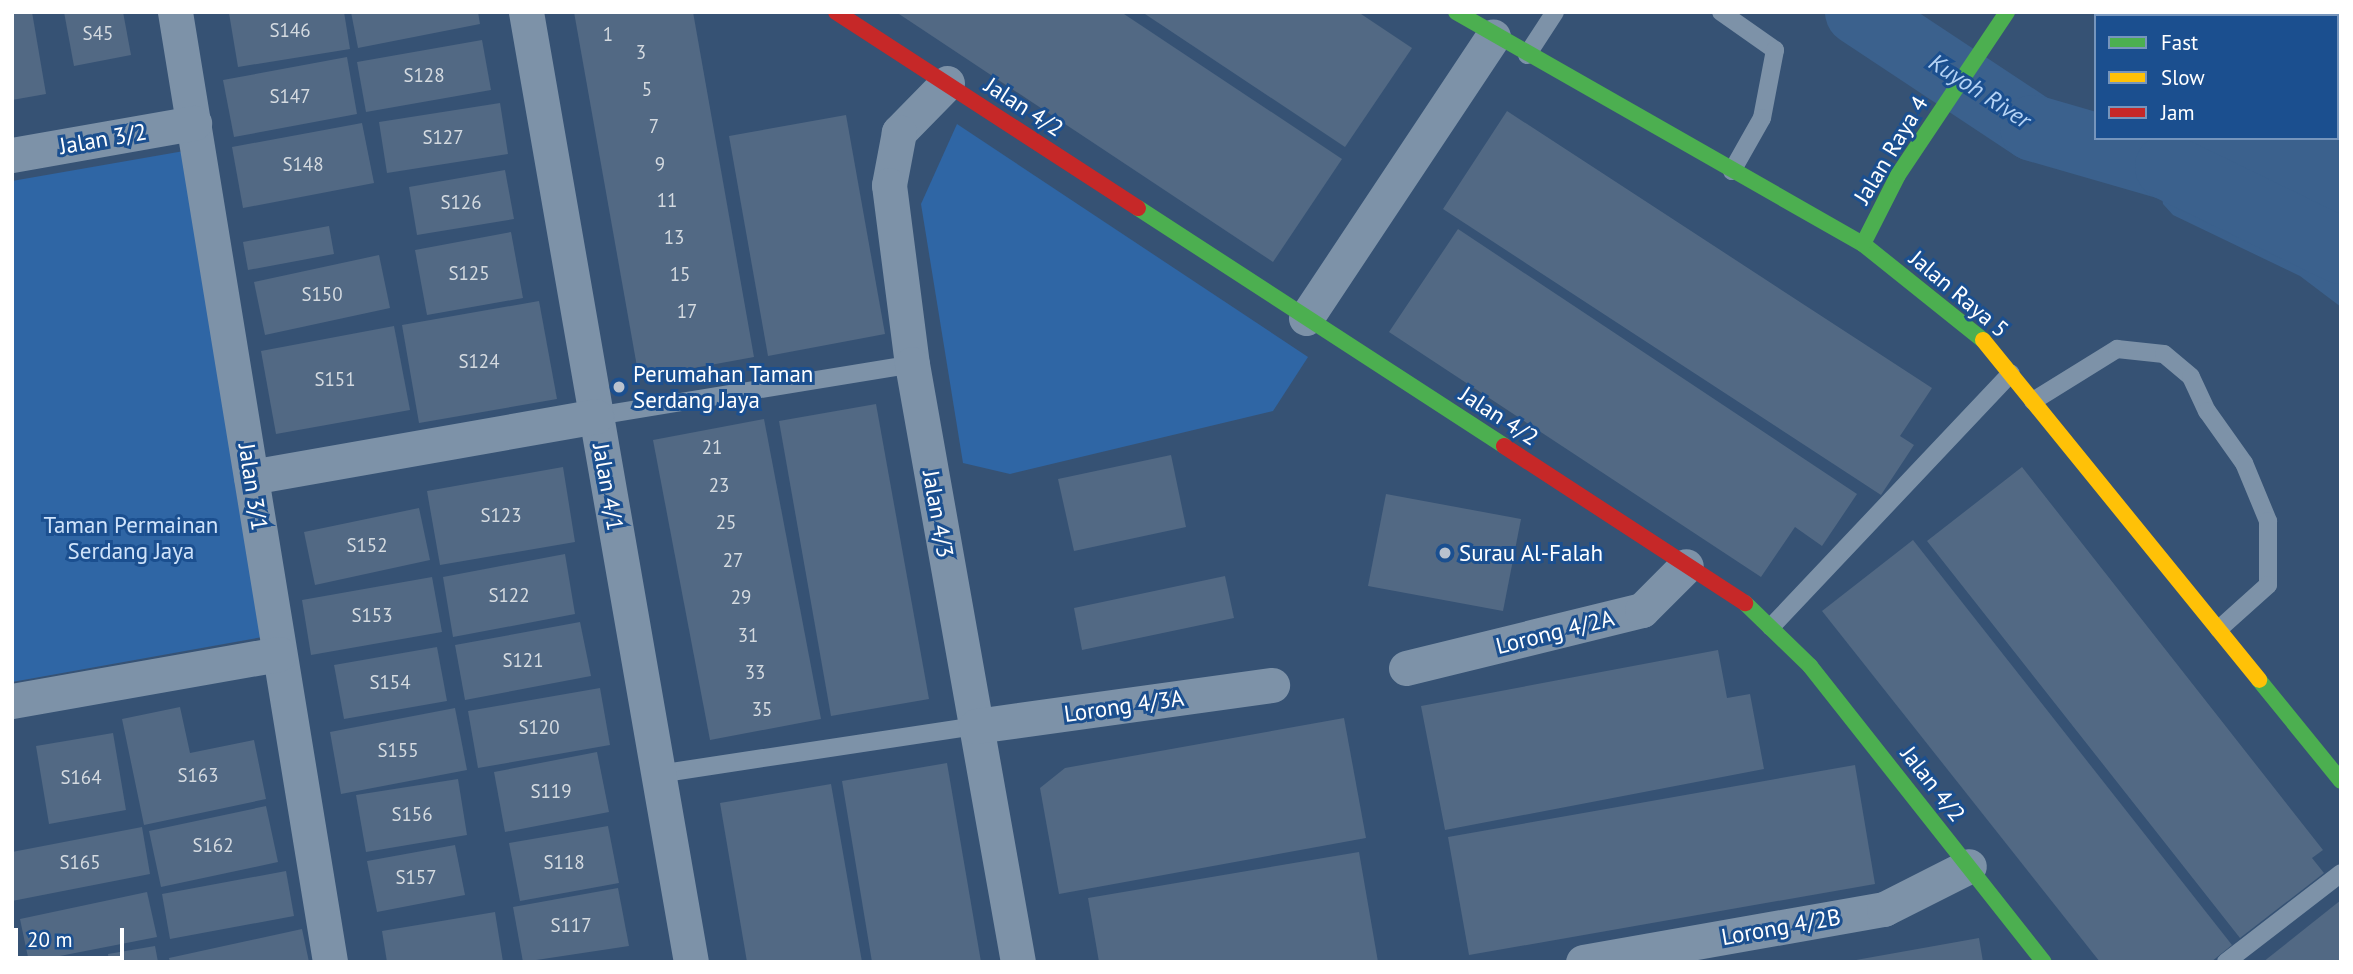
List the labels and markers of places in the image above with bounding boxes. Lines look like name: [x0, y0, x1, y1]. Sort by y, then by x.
place label: Perumahan Taman Serdang Jaya: [633, 360, 814, 414]
marker: Perumahan Taman Serdang Jaya: [611, 379, 627, 395]
place label: Surau Al-Falah: [1459, 539, 1604, 567]
marker: Surau Al-Falah: [1437, 545, 1453, 561]

